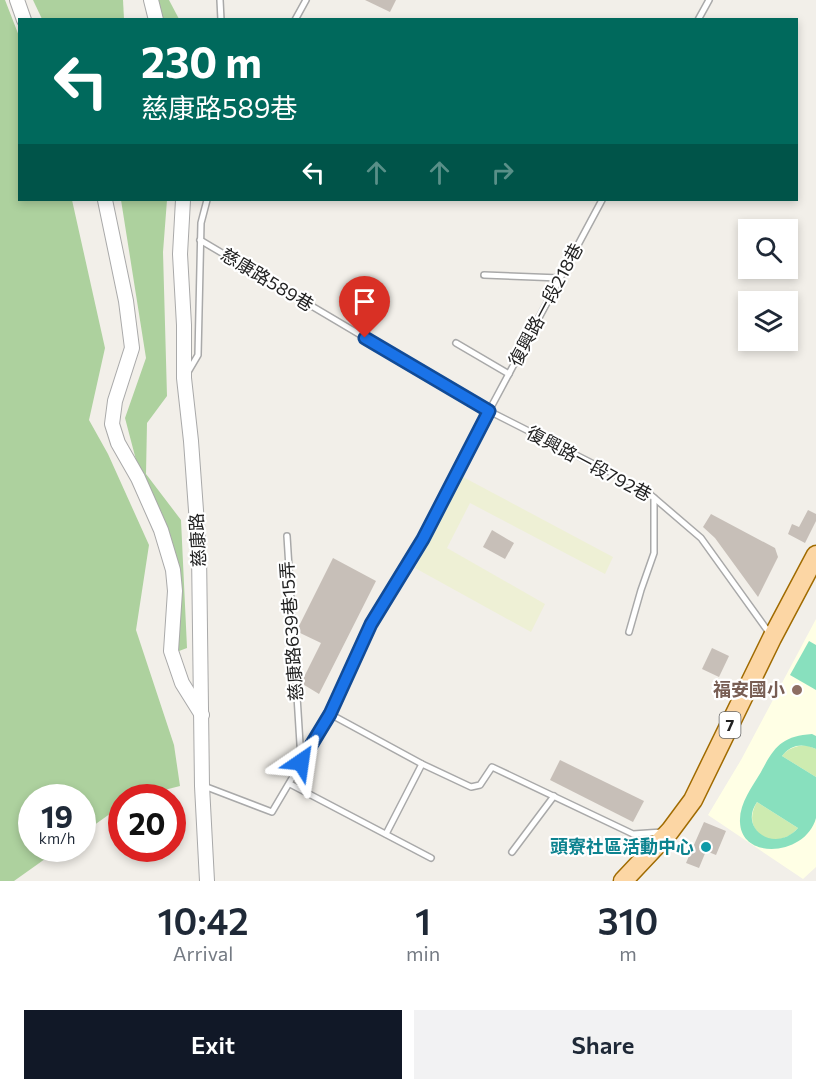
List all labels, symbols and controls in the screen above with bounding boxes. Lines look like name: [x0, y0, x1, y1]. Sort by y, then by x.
text: 230 m: [141, 35, 262, 87]
icon: left: [42, 42, 120, 120]
text: 慈康路589巷: [141, 91, 297, 124]
icon: left: [297, 156, 330, 189]
icon: ahead: [360, 156, 393, 189]
icon: ahead: [423, 156, 456, 189]
icon: right: [486, 156, 519, 189]
map controls: [738, 219, 798, 351]
button: search: [738, 219, 798, 279]
street label: 復興路一段218巷: [503, 239, 587, 370]
street label: 慈康路589巷: [217, 243, 318, 315]
pin: [339, 276, 390, 338]
icon: arrive: [348, 285, 381, 318]
button: layers: [738, 291, 798, 351]
street label: 復興路一段792巷: [523, 421, 656, 505]
street label: 慈康路: [185, 513, 209, 568]
street label: 慈康路639巷15弄: [275, 560, 307, 702]
place label: 福安國小: [713, 678, 785, 700]
marker: 福安國小: [790, 683, 804, 697]
road number: 7: [720, 712, 740, 738]
position arrow: [269, 730, 333, 794]
speed limit sign: 20: [108, 784, 186, 862]
text: 19: [41, 797, 73, 834]
text: km/h: [39, 829, 75, 847]
place label: 頭寮社區活動中心: [550, 835, 694, 857]
marker: 頭寮社區活動中心: [699, 840, 713, 854]
text: 10:42: [158, 898, 248, 942]
text: 1: [415, 898, 431, 942]
text: 310: [598, 898, 658, 942]
text: Arrival: [173, 941, 233, 965]
text: min: [406, 941, 440, 965]
text: m: [619, 941, 637, 965]
button: Exit: [24, 1010, 402, 1079]
button: Share: [414, 1010, 792, 1079]

